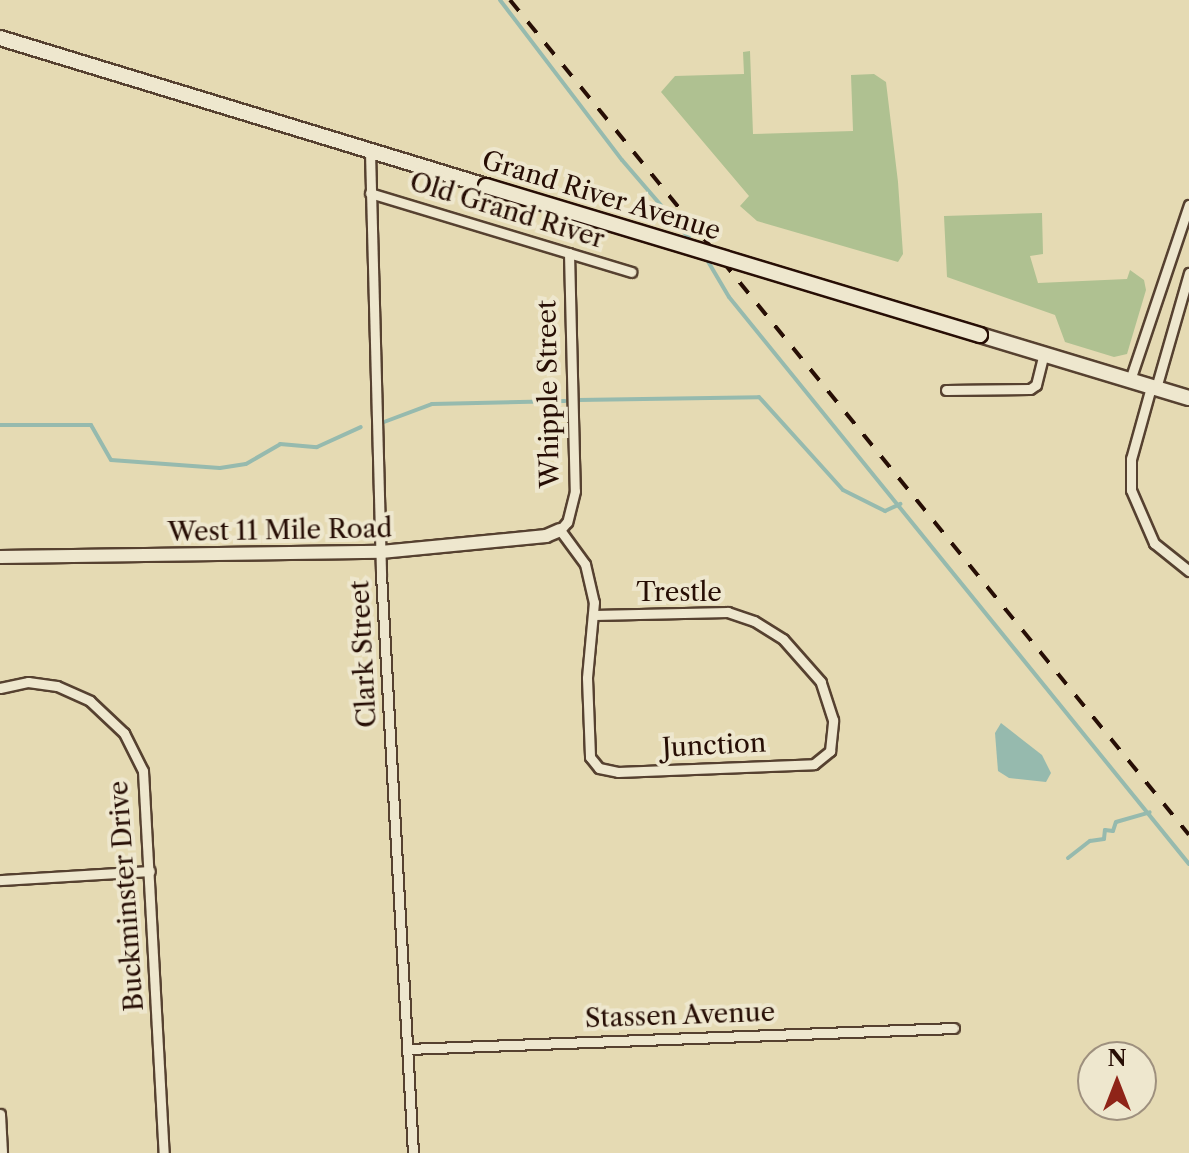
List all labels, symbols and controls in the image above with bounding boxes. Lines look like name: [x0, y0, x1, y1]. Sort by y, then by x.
street label: Grand River Avenue: [477, 145, 725, 247]
street label: Old Grand River: [406, 167, 608, 255]
street label: Whipple Street: [532, 300, 566, 488]
street label: West 11 Mile Road: [167, 513, 393, 549]
street label: Trestle: [636, 577, 722, 609]
street label: Clark Street: [345, 579, 383, 729]
street label: Junction: [661, 728, 767, 764]
street label: Buckminster Drive: [103, 779, 151, 1013]
street label: Stassen Avenue: [584, 997, 776, 1035]
north arrow: [1077, 1041, 1157, 1121]
text: N: [1107, 1045, 1127, 1072]

